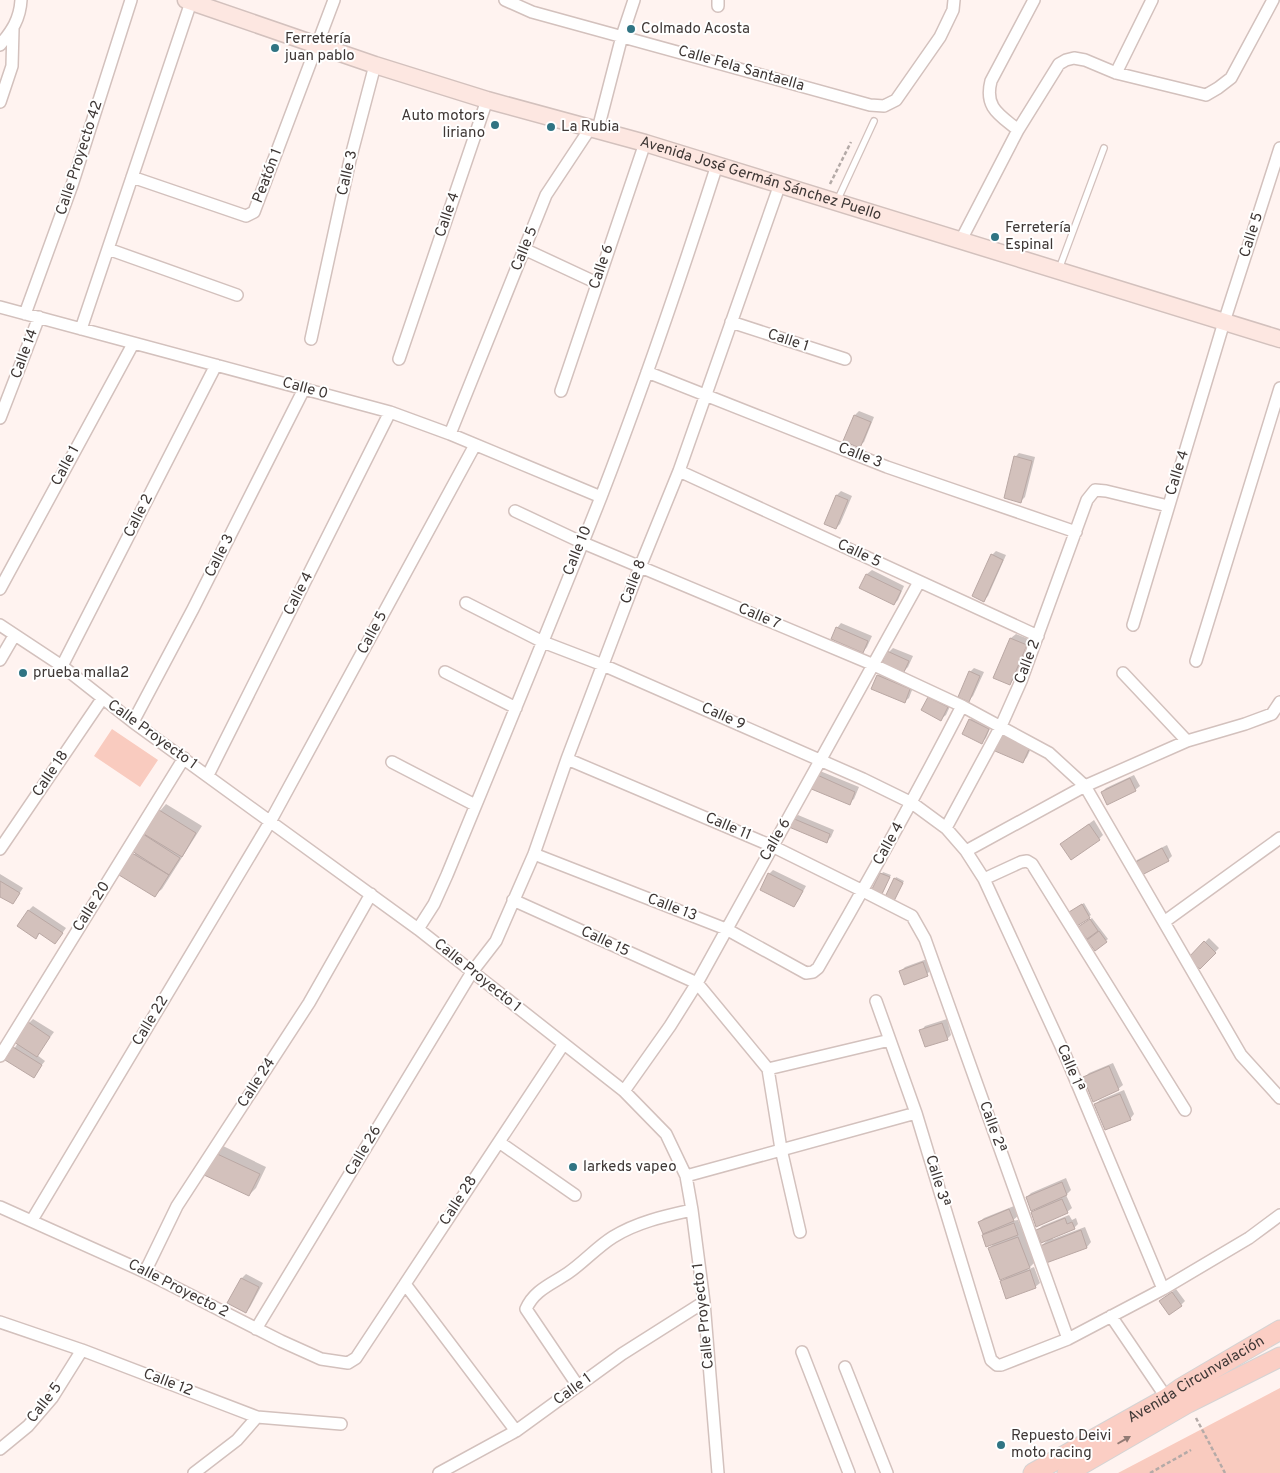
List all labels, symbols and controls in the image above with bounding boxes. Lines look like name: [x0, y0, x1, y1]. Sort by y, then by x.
place label: Colmado Acosta: [641, 20, 750, 39]
marker: Colmado Acosta: [625, 23, 637, 35]
place label: Ferretería juan pablo: [284, 30, 355, 66]
marker: Ferretería juan pablo: [269, 42, 281, 54]
street label: Calle Fela Santaella: [676, 42, 806, 96]
street label: Calle Proyecto 42: [52, 98, 108, 218]
place label: Auto motors liriano: [401, 107, 485, 143]
place label: La Rubia: [561, 118, 619, 137]
marker: Auto motors liriano: [489, 119, 501, 131]
marker: La Rubia: [545, 121, 557, 133]
street label: Avenida José Germán Sánchez Puello: [638, 133, 884, 225]
street label: Peatón 1: [249, 146, 287, 206]
street label: Calle 3: [334, 148, 362, 198]
street label: Calle 4: [431, 190, 465, 240]
street label: Calle 5: [1236, 210, 1268, 260]
place label: Ferretería Espinal: [1005, 219, 1071, 255]
street label: Calle 5: [508, 224, 542, 274]
marker: Ferretería Espinal: [989, 231, 1001, 243]
street label: Calle 6: [586, 242, 618, 292]
street label: Calle 1: [765, 325, 811, 357]
street label: Calle 14: [7, 326, 43, 382]
street label: Calle 0: [280, 374, 330, 404]
street label: Calle 3: [835, 439, 885, 473]
street label: Calle 1: [48, 443, 84, 489]
street label: Calle 4: [1162, 448, 1194, 498]
street label: Calle 2: [120, 491, 158, 541]
street label: Calle 10: [559, 523, 597, 579]
street label: Calle 3: [201, 531, 239, 581]
street label: Calle 5: [834, 536, 884, 572]
street label: Calle 8: [617, 557, 651, 607]
street label: Calle 4: [280, 569, 318, 619]
street label: Calle 7: [735, 600, 783, 634]
street label: Calle 5: [354, 608, 392, 658]
street label: Calle 2: [1011, 637, 1045, 687]
place label: prueba malla2: [33, 664, 129, 683]
marker: prueba malla2: [17, 667, 29, 679]
street label: Calle Proyecto 1: [103, 696, 201, 774]
street label: Calle 9: [698, 699, 748, 735]
street label: Calle 18: [29, 747, 73, 801]
street label: Calle 11: [702, 809, 754, 845]
street label: Calle 6: [756, 815, 796, 865]
street label: Calle 4: [869, 819, 909, 869]
street label: Calle 20: [69, 878, 115, 936]
street label: Calle 13: [644, 890, 700, 926]
street label: Calle 15: [577, 922, 633, 962]
street label: Calle Proyecto 1: [430, 935, 524, 1017]
street label: Calle 22: [129, 992, 173, 1050]
street label: Calle 1ª: [1052, 1042, 1088, 1094]
street label: Calle 24: [234, 1055, 280, 1111]
street label: Calle 2ª: [974, 1099, 1010, 1155]
street label: Calle 26: [342, 1122, 386, 1180]
street label: Calle 3ª: [920, 1153, 954, 1209]
place label: larkeds vapeo: [583, 1158, 677, 1177]
marker: larkeds vapeo: [567, 1161, 579, 1173]
street label: Calle 28: [436, 1173, 482, 1229]
street label: Calle Proyecto 2: [125, 1255, 231, 1323]
street label: Calle Proyecto 1: [689, 1262, 719, 1370]
street label: Avenida Circunvalación: [1124, 1332, 1268, 1428]
street label: Calle 12: [140, 1365, 196, 1401]
street label: Calle 1: [550, 1370, 596, 1410]
street label: Calle 5: [23, 1379, 67, 1427]
place label: Repuesto Deivi moto racing: [1011, 1427, 1111, 1463]
one-way arrow: [1117, 1436, 1132, 1444]
marker: Repuesto Deivi moto racing: [995, 1439, 1007, 1451]

